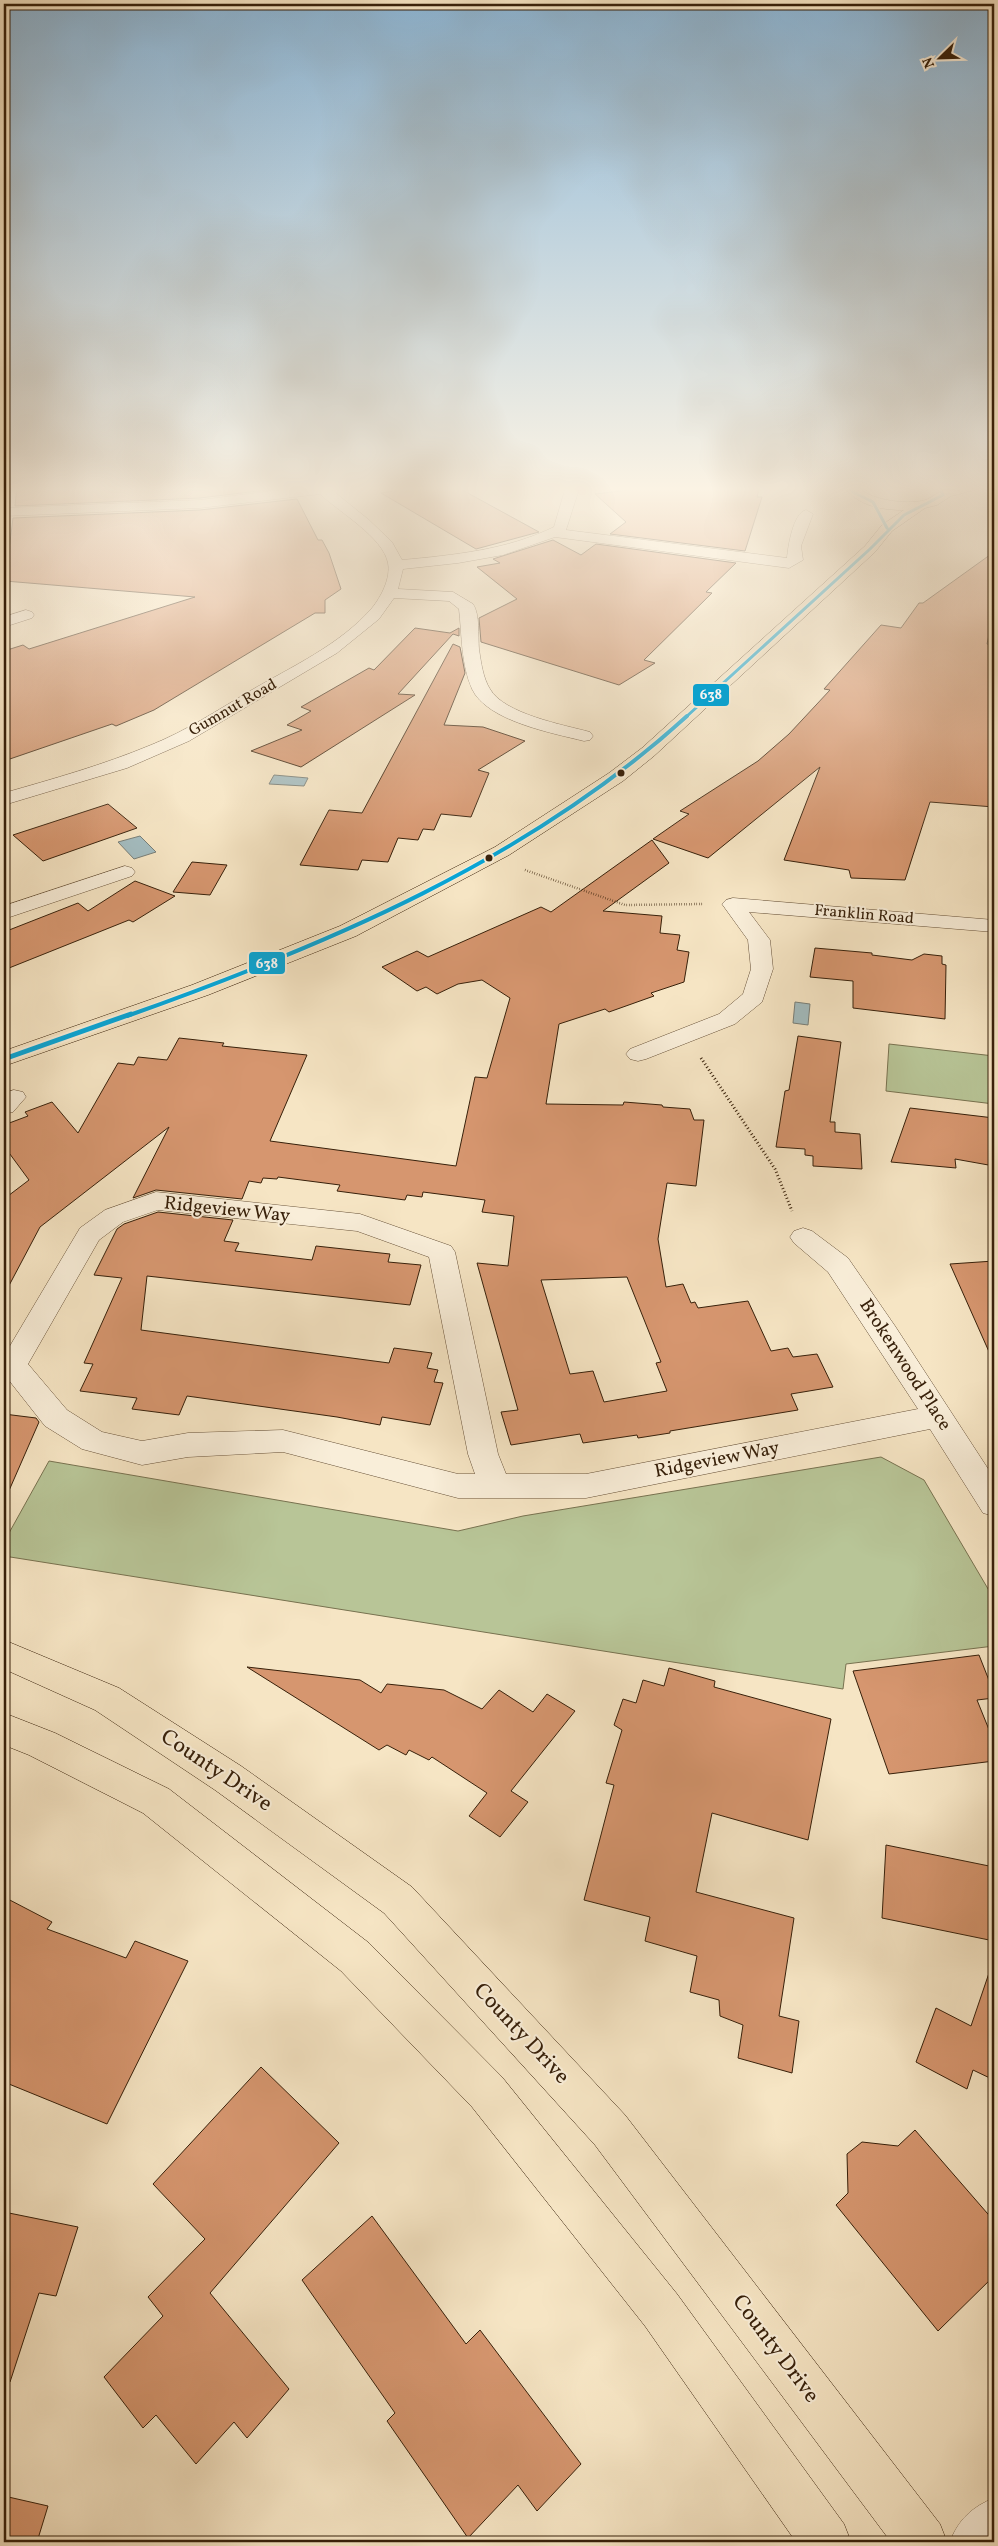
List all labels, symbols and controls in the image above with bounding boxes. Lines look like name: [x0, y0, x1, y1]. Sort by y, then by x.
north arrow: [916, 32, 966, 82]
text: N: [919, 54, 940, 71]
street label: Gumnut Road: [185, 674, 281, 742]
line badge: 638: [692, 683, 730, 707]
text: 638: [700, 686, 722, 705]
unlabelled marker: [616, 768, 626, 778]
unlabelled marker: [484, 853, 494, 863]
street label: Franklin Road: [813, 900, 915, 930]
line badge: 638: [248, 951, 286, 975]
text: 638: [256, 955, 278, 974]
street label: Ridgeview Way: [163, 1190, 291, 1230]
street label: Brokenwood Place: [853, 1294, 957, 1436]
street label: Ridgeview Way: [652, 1435, 782, 1485]
street label: County Drive: [154, 1722, 278, 1820]
street label: County Drive: [466, 1976, 576, 2092]
street label: County Drive: [724, 2288, 826, 2410]

